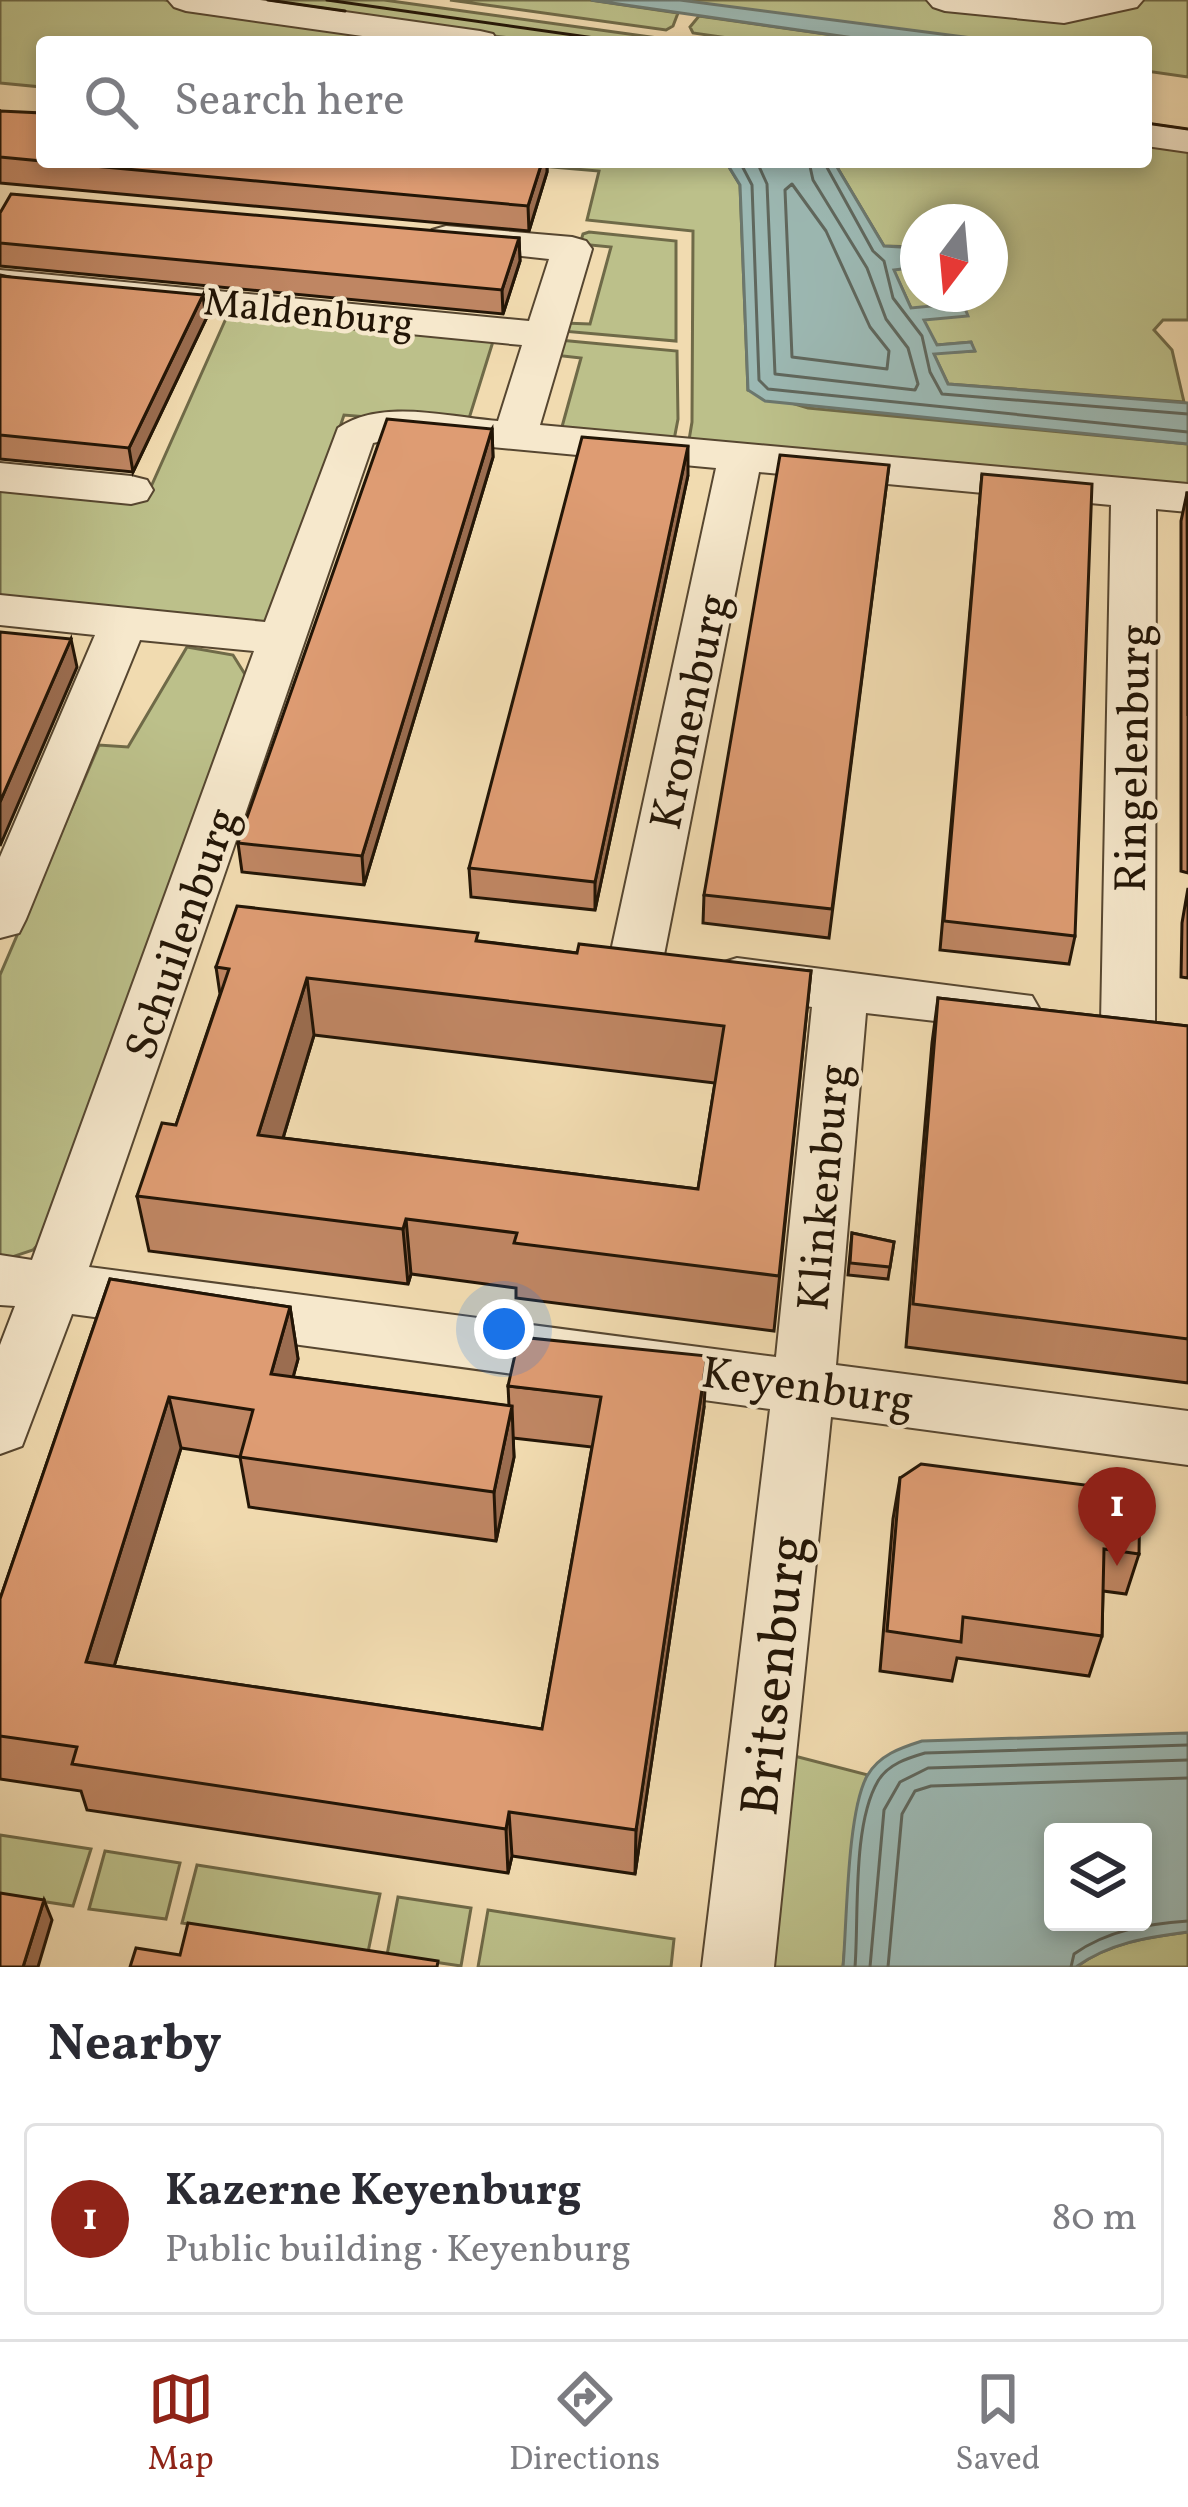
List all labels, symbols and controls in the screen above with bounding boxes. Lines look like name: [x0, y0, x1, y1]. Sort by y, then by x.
search box: [36, 36, 1152, 168]
icon: search: [78, 69, 144, 135]
text: Search here: [174, 71, 405, 134]
north arrow: [900, 204, 1008, 312]
street label: Maldenburg: [201, 277, 416, 353]
street label: Kronenburg: [637, 588, 748, 836]
street label: Ringelenburg: [1102, 623, 1169, 893]
street label: Schuilenburg: [112, 800, 257, 1069]
street label: Klinkenburg: [784, 1061, 869, 1314]
your location: [474, 1299, 534, 1359]
street label: Keyenburg: [697, 1343, 917, 1436]
pin: 1: [1078, 1467, 1156, 1566]
street label: Britsenburg: [725, 1531, 830, 1820]
map controls: [1044, 1823, 1152, 1931]
button: layers: [1044, 1823, 1152, 1931]
text: Nearby: [48, 2010, 222, 2081]
text: Kazerne Keyenburg: [165, 2161, 582, 2224]
text: 1: [82, 2192, 98, 2246]
text: 80 m: [1051, 2192, 1137, 2246]
text: Public building · Keyenburg: [165, 2224, 631, 2278]
tab: Map: [148, 2366, 214, 2484]
tab: Directions: [509, 2366, 660, 2484]
tab: Saved: [955, 2366, 1040, 2484]

